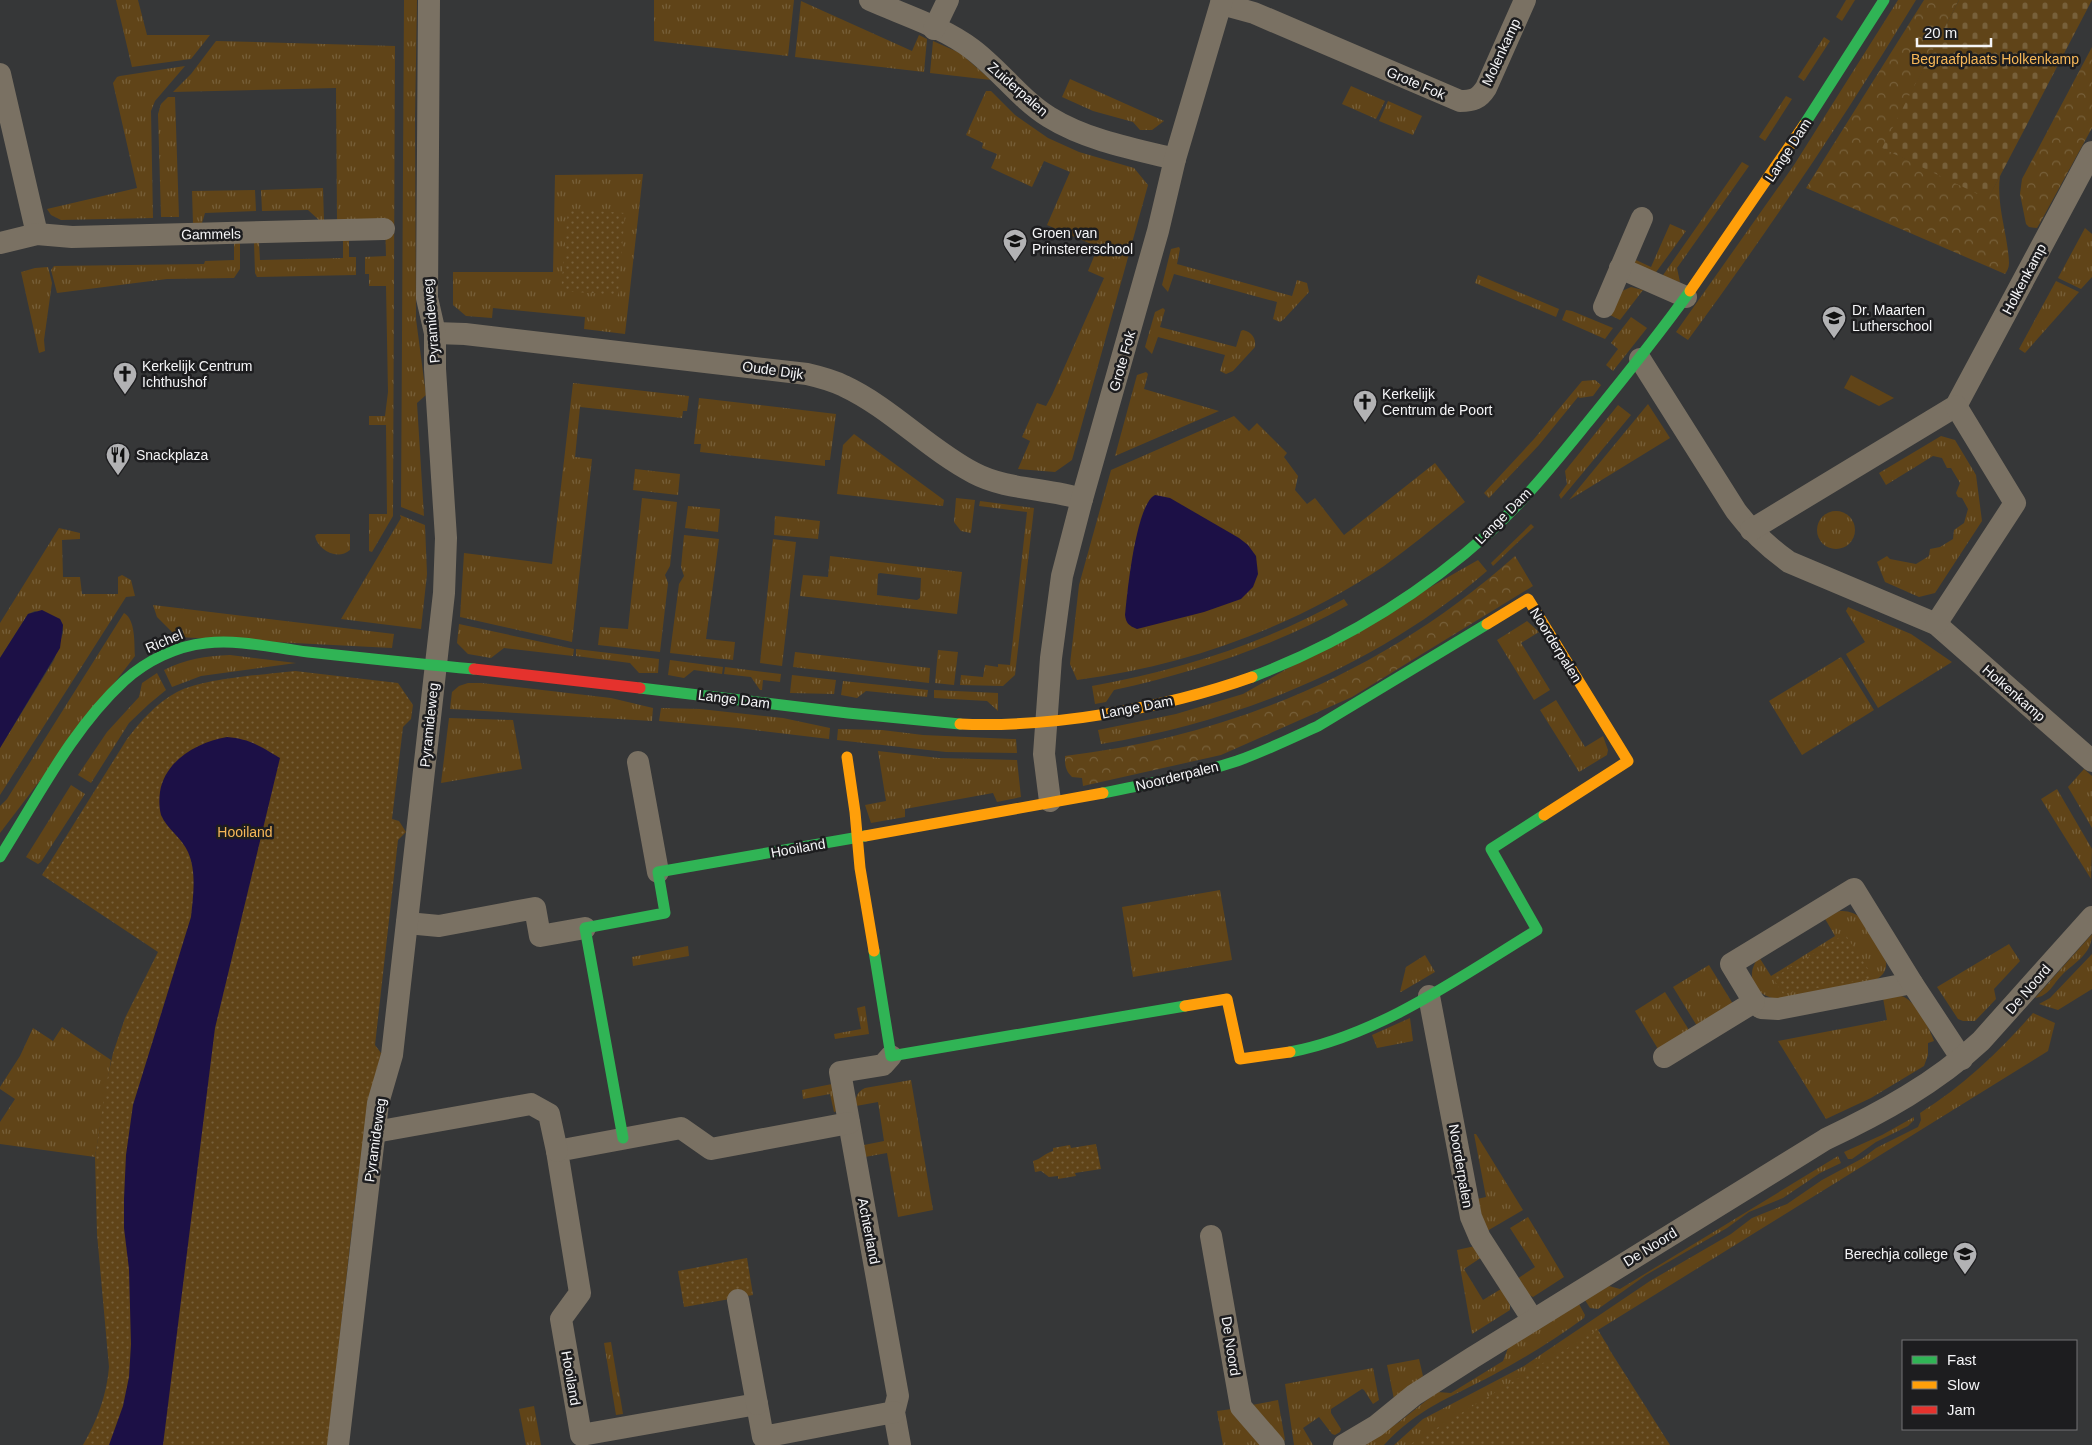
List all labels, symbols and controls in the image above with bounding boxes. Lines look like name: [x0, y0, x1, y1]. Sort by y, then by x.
scale bar: [1917, 15, 1991, 47]
street label: Molenkamp: [1478, 16, 1524, 88]
text: 20 m: [1924, 24, 1957, 41]
park label: Begraafplaats Holkenkamp: [1911, 51, 2079, 67]
street label: Zuiderpalen: [985, 59, 1051, 119]
street label: Grote Fok: [1384, 63, 1449, 103]
street label: Lange Dam: [1762, 115, 1814, 185]
street label: Gammels: [181, 225, 241, 243]
place label: Groen van Prinstererschool: [1032, 225, 1133, 257]
school or university icon: Groen van Prinstererschool: [1002, 228, 1028, 262]
street label: Holkenkamp: [1999, 241, 2049, 317]
street label: Pyramideweg: [419, 278, 443, 364]
place label: Dr. Maarten Lutherschool: [1852, 302, 1932, 334]
school or university icon: Dr. Maarten Lutherschool: [1821, 305, 1847, 339]
street label: Grote Fok: [1106, 328, 1139, 393]
place label: Kerkelijk Centrum Ichthushof: [142, 358, 252, 390]
street label: Oude Dijk: [741, 358, 806, 382]
church icon: Kerkelijk Centrum Ichthushof: [112, 361, 138, 395]
place label: Kerkelijk Centrum de Poort: [1382, 386, 1493, 418]
church icon: Kerkelijk Centrum de Poort: [1352, 389, 1378, 423]
restaurant icon: Snackplaza: [105, 442, 131, 476]
place label: Snackplaza: [136, 447, 209, 463]
street label: Lange Dam: [1472, 485, 1534, 547]
street label: Noorderpalen: [1527, 605, 1585, 685]
street label: Richel: [143, 626, 185, 656]
street label: Holkenkamp: [1979, 661, 2049, 725]
street label: Pyramideweg: [417, 682, 441, 768]
street label: Lange Dam: [697, 687, 771, 711]
street label: Lange Dam: [1100, 692, 1174, 722]
street label: Noorderpalen: [1134, 758, 1220, 794]
park label: Hooiland: [217, 824, 273, 840]
street label: Hooiland: [769, 835, 827, 861]
street label: De Noord: [2002, 961, 2054, 1017]
street label: Pyramideweg: [361, 1097, 389, 1183]
street label: Noorderpalen: [1446, 1123, 1476, 1209]
street label: Achterland: [855, 1197, 883, 1265]
street label: De Noord: [1620, 1224, 1680, 1270]
school or university icon: Berechja college: [1952, 1241, 1978, 1275]
place label: Berechja college: [1844, 1246, 1948, 1262]
street label: De Noord: [1218, 1315, 1244, 1377]
legend: [1902, 1340, 2077, 1430]
street label: Hooiland: [558, 1349, 584, 1407]
text: Fast: [1947, 1351, 1977, 1368]
text: Slow: [1947, 1376, 1980, 1393]
text: Jam: [1947, 1401, 1975, 1418]

